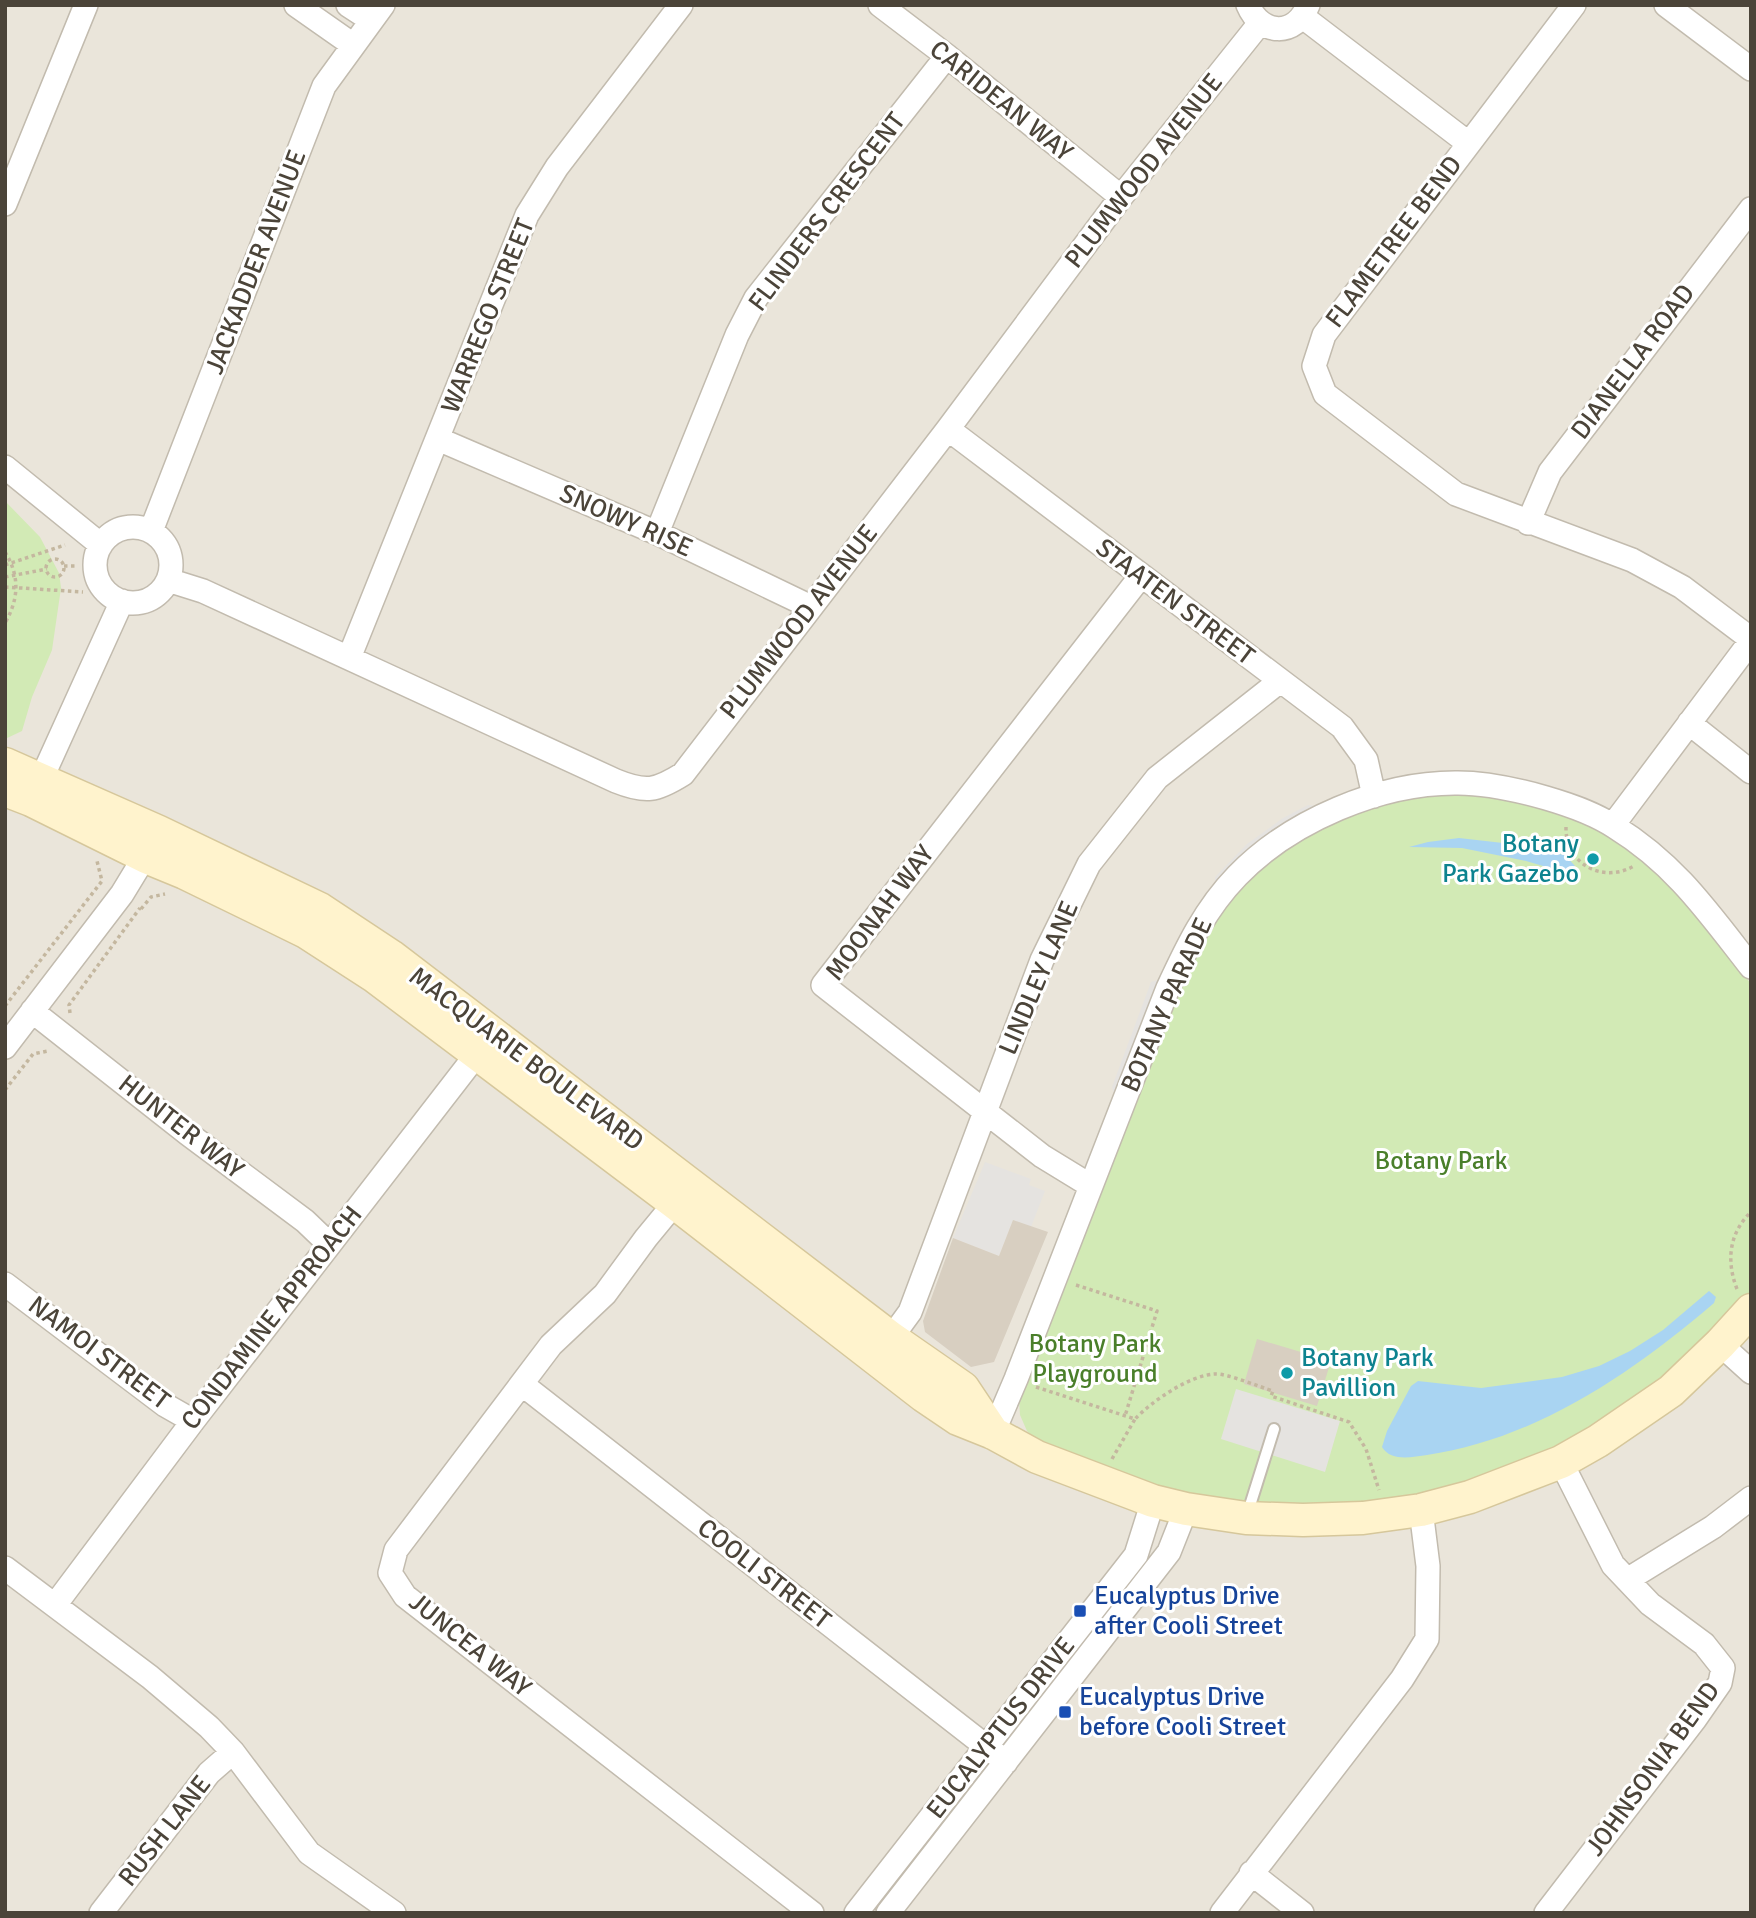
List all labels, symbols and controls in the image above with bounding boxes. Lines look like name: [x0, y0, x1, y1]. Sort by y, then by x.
street label: CARIDEAN WAY: [923, 34, 1079, 168]
street label: PLUMWOOD AVENUE: [1058, 67, 1230, 275]
street label: FLINDERS CRESCENT: [742, 106, 912, 318]
street label: JACKADDER AVENUE: [198, 145, 314, 379]
street label: FLAMETREE BEND: [1319, 150, 1469, 334]
street label: WARREGO STREET: [434, 214, 542, 418]
street label: DIANELLA ROAD: [1564, 278, 1702, 446]
street label: SNOWY RISE: [554, 477, 698, 565]
street label: PLUMWOOD AVENUE: [713, 518, 885, 726]
street label: STAATEN STREET: [1089, 532, 1261, 672]
place label: Botany Park Gazebo: [1442, 828, 1579, 890]
street label: MOONAH WAY: [819, 839, 941, 987]
marker: Botany Park Gazebo: [1585, 851, 1601, 867]
street label: LINDLEY LANE: [992, 896, 1086, 1060]
street label: BOTANY PARADE: [1114, 913, 1220, 1097]
street label: MACQUARIE BOULEVARD: [402, 960, 650, 1158]
street label: HUNTER WAY: [112, 1068, 250, 1186]
park label: Botany Park: [1375, 1145, 1507, 1177]
street label: CONDAMINE APPROACH: [175, 1200, 369, 1436]
street label: NAMOI STREET: [22, 1289, 176, 1417]
park label: Botany Park Playground: [1029, 1328, 1161, 1390]
place label: Botany Park Pavillion: [1301, 1342, 1434, 1404]
marker: Botany Park Pavillion: [1279, 1365, 1295, 1381]
street label: COOLI STREET: [691, 1512, 837, 1636]
place label: Eucalyptus Drive after Cooli Street: [1094, 1580, 1283, 1642]
street label: JUNCEA WAY: [403, 1586, 537, 1704]
marker: Eucalyptus Drive after Cooli Street: [1072, 1603, 1088, 1619]
street label: EUCALYPTUS DRIVE: [920, 1631, 1082, 1825]
street label: JOHNSONIA BEND: [1579, 1676, 1727, 1862]
place label: Eucalyptus Drive before Cooli Street: [1079, 1681, 1286, 1743]
marker: Eucalyptus Drive before Cooli Street: [1057, 1704, 1073, 1720]
street label: RUSH LANE: [112, 1769, 218, 1893]

